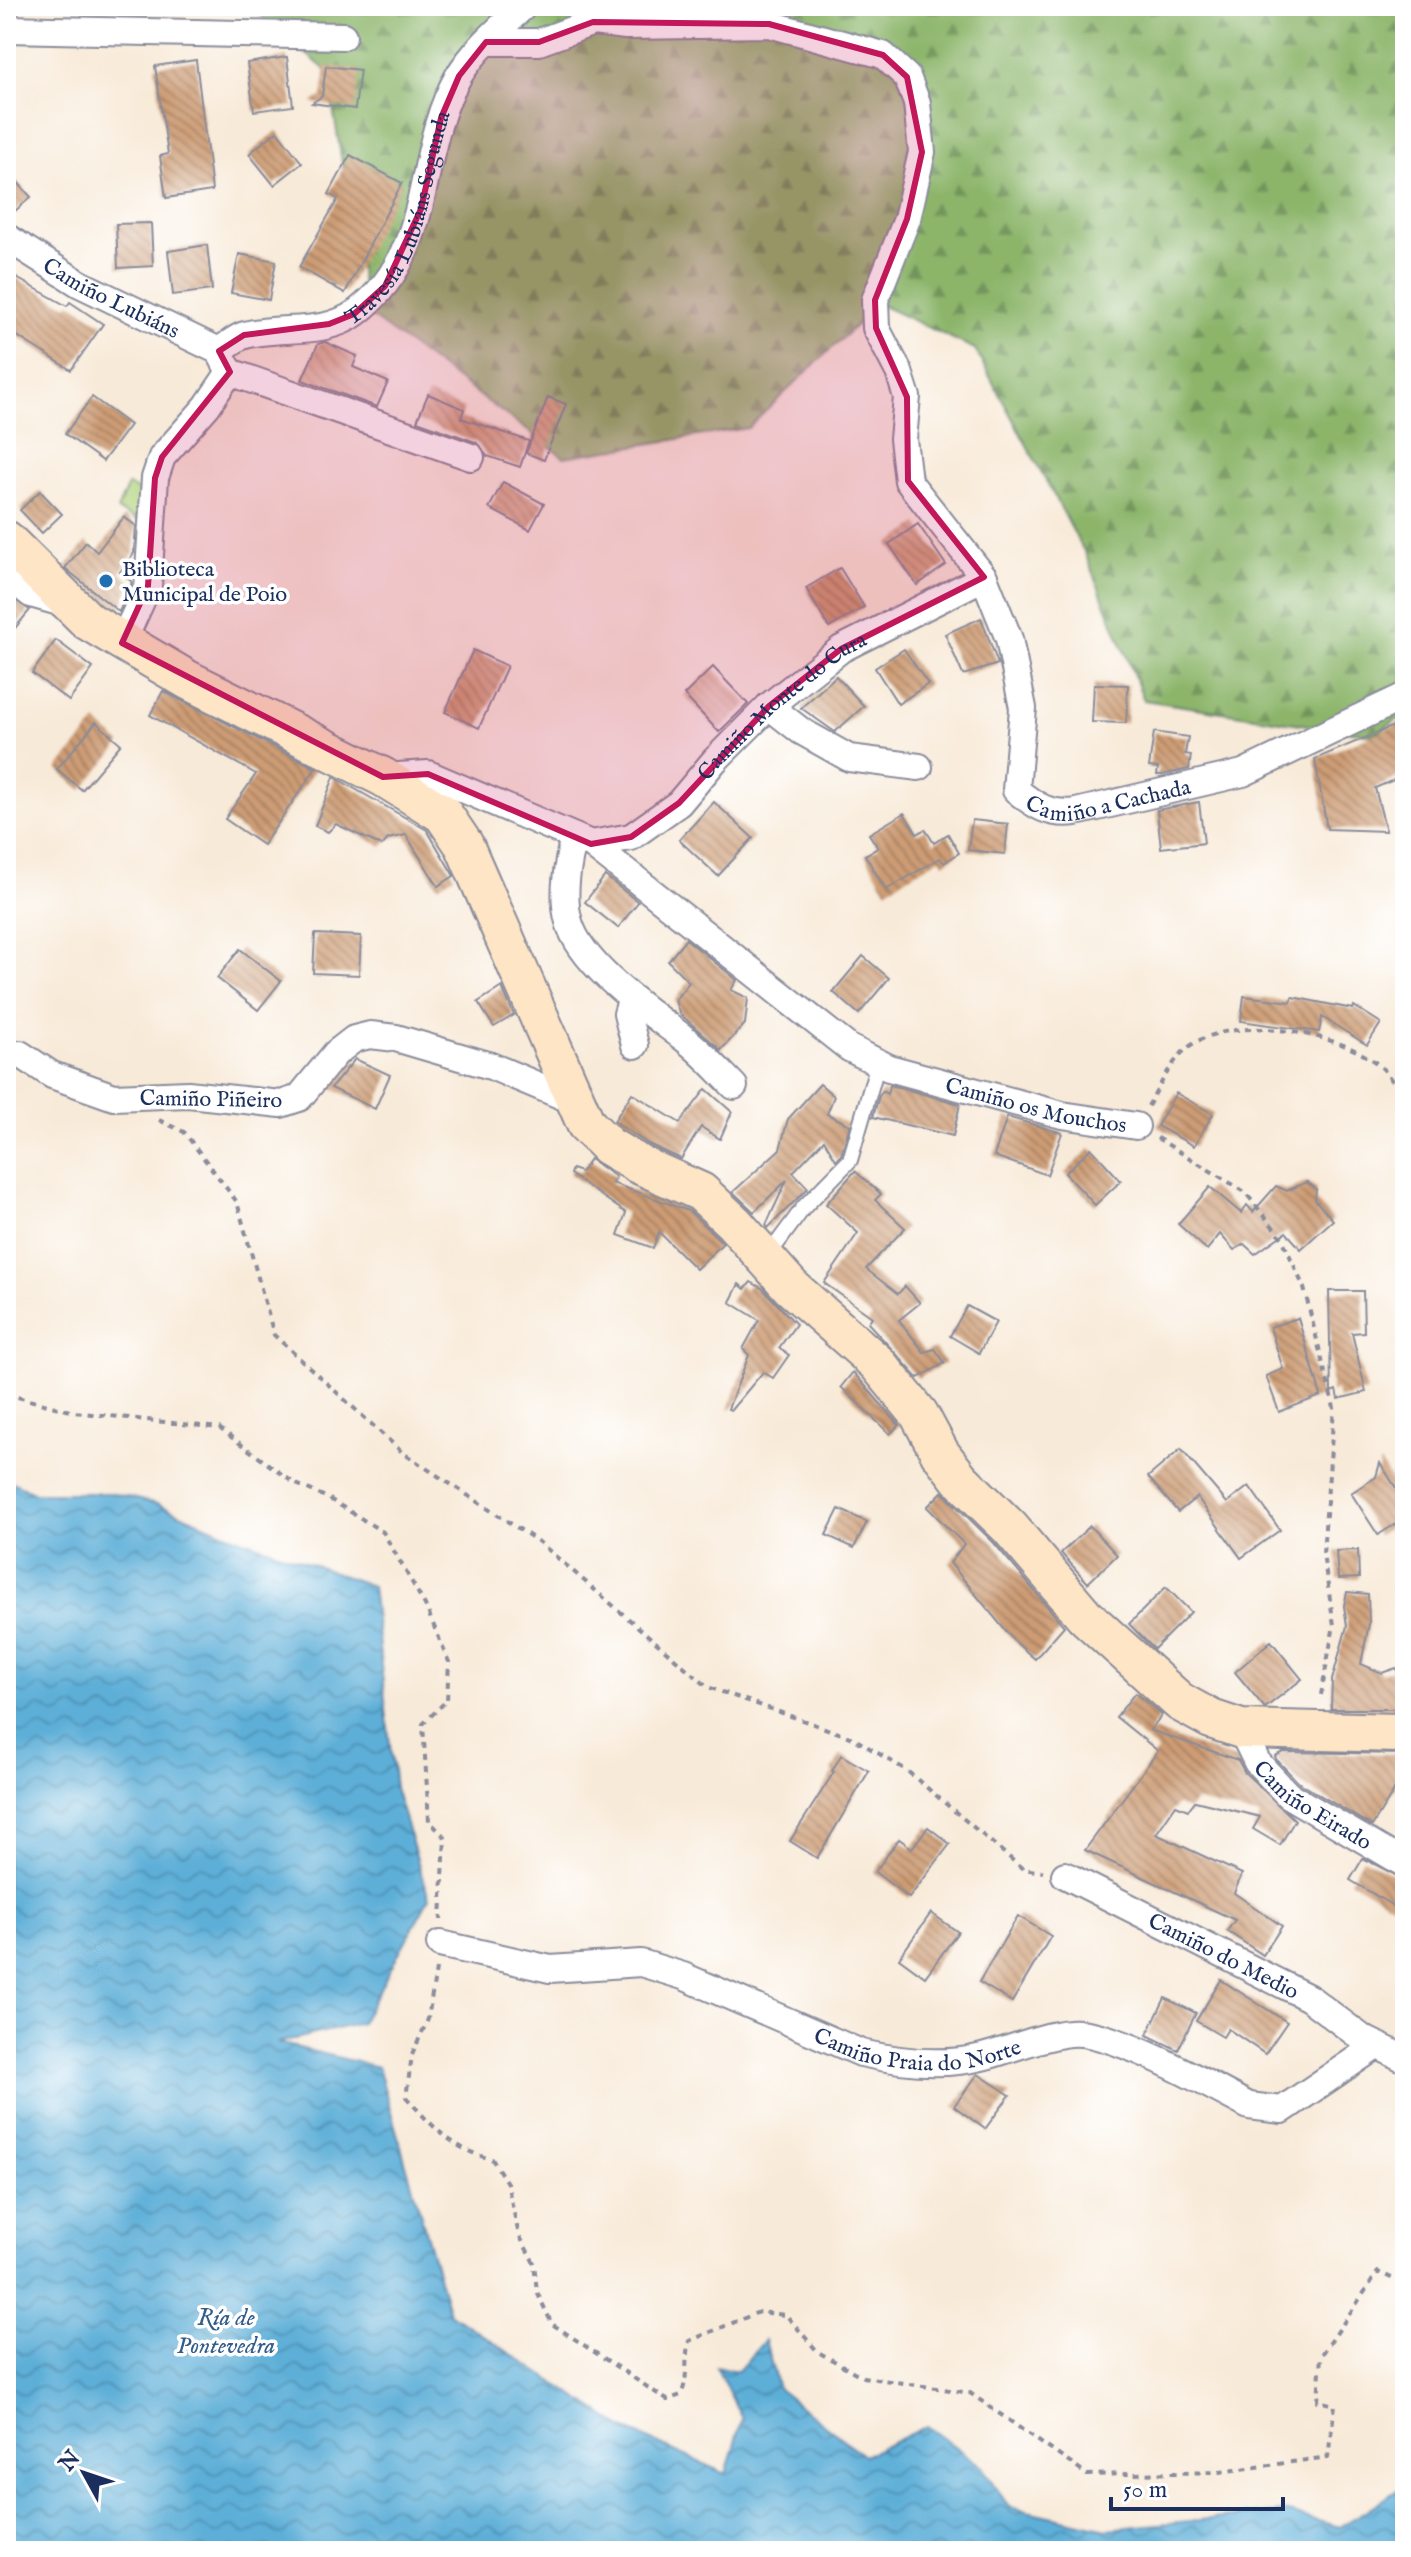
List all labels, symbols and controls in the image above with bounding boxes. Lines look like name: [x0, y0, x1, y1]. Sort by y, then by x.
street label: Travesía Lubiáns Segunda: [340, 107, 458, 332]
street label: Camiño Lubiáns: [37, 252, 184, 346]
place label: Biblioteca Municipal de Poio: [122, 556, 287, 609]
marker: Biblioteca Municipal de Poio: [97, 572, 115, 590]
street label: Camiño Monte do Cura: [692, 626, 872, 787]
street label: Camiño a Cachada: [1020, 774, 1194, 829]
street label: Camiño os Mouchos: [942, 1072, 1128, 1140]
street label: Camiño Piñeiro: [139, 1085, 283, 1115]
street label: Camiño Eirado: [1247, 1755, 1376, 1857]
street label: Camiño do Medio: [1143, 1907, 1303, 2007]
street label: Camiño Praia do Norte: [809, 2022, 1025, 2079]
water label: Ría de Pontevedra: [177, 2303, 275, 2362]
north arrow: [44, 2433, 124, 2513]
text: N: [53, 2445, 87, 2478]
scale bar: [1111, 2461, 1283, 2511]
text: 50 m: [1123, 2475, 1167, 2506]

